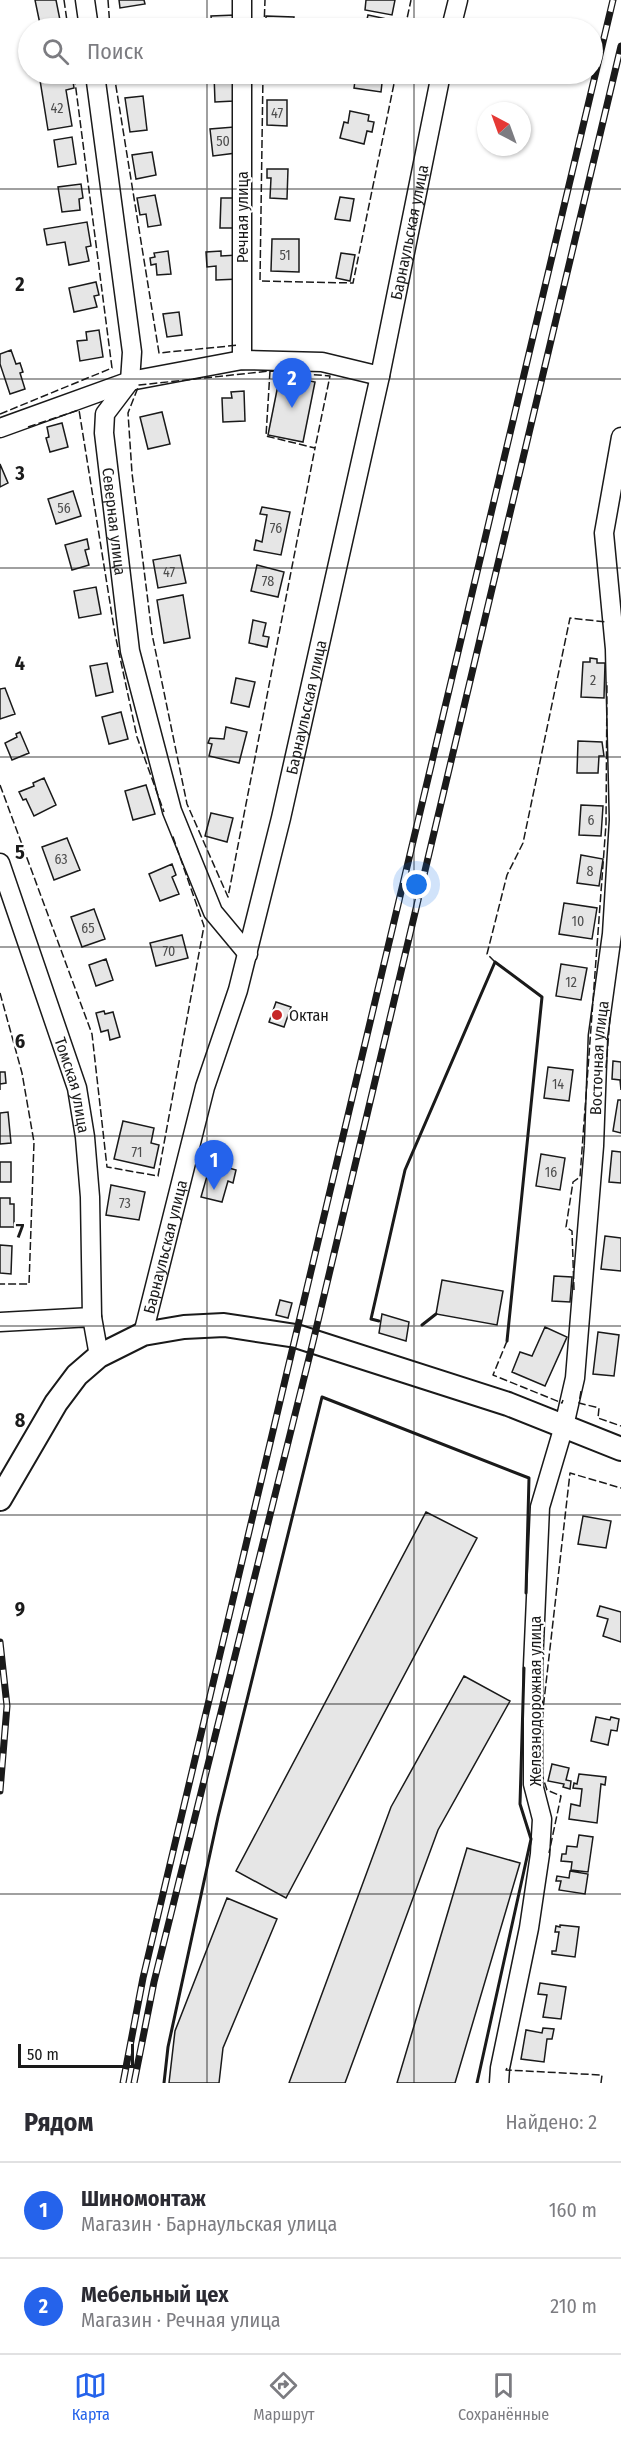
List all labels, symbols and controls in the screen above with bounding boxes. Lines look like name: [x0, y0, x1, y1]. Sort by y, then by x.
search box: [18, 18, 603, 84]
icon: search: [39, 35, 72, 68]
text: Поиск: [87, 38, 143, 65]
house number: 42: [51, 100, 63, 117]
north arrow: [477, 102, 531, 156]
house number: 47: [271, 105, 283, 122]
house number: 50: [216, 133, 230, 150]
street label: Барнаульская улица: [387, 163, 432, 302]
street label: Речная улица: [233, 171, 252, 263]
house number: 51: [279, 247, 291, 264]
text: 2: [14, 272, 25, 296]
pin: 2: [272, 358, 312, 408]
text: 3: [14, 461, 25, 485]
street label: Северная улица: [98, 467, 130, 577]
house number: 56: [57, 500, 71, 517]
house number: 76: [270, 520, 282, 537]
house number: 47: [163, 564, 175, 581]
house number: 78: [262, 573, 274, 590]
street label: Барнаульская улица: [282, 638, 331, 776]
text: 4: [15, 651, 25, 675]
house number: 2: [590, 672, 596, 689]
house number: 6: [588, 812, 595, 829]
text: 5: [15, 840, 25, 864]
house number: 63: [54, 851, 68, 868]
house number: 8: [587, 863, 594, 880]
your location: [402, 870, 431, 899]
house number: 10: [572, 913, 584, 930]
house number: 65: [81, 920, 95, 937]
house number: 70: [163, 943, 175, 960]
house number: 12: [565, 974, 577, 991]
street label: Восточная улица: [586, 999, 613, 1115]
place label: Октан: [289, 1006, 329, 1025]
marker: Октан: [270, 1008, 284, 1022]
text: 6: [15, 1029, 25, 1053]
street label: Томская улица: [50, 1035, 93, 1135]
house number: 14: [552, 1076, 564, 1093]
pin: 1: [194, 1140, 234, 1190]
house number: 71: [132, 1144, 142, 1161]
house number: 16: [545, 1164, 557, 1181]
street label: Барнаульская улица: [139, 1178, 191, 1316]
house number: 73: [119, 1195, 131, 1212]
text: 7: [16, 1219, 25, 1243]
text: 8: [15, 1408, 26, 1432]
text: 9: [15, 1597, 25, 1621]
street label: Железнодорожная улица: [526, 1616, 545, 1786]
scale bar: [18, 2041, 134, 2068]
text: 50 m: [27, 2045, 59, 2064]
text: Рядом: [24, 2107, 93, 2138]
text: Найдено: 2: [505, 2110, 597, 2134]
text: Шиномонтаж: [81, 2185, 206, 2212]
text: 1: [39, 2198, 48, 2222]
text: 160 m: [549, 2198, 597, 2222]
text: Магазин · Барнаульская улица: [81, 2212, 337, 2236]
text: Мебельный цех: [81, 2281, 228, 2308]
text: 2: [39, 2294, 48, 2318]
text: 210 m: [550, 2294, 597, 2318]
text: Магазин · Речная улица: [81, 2308, 281, 2332]
tab: Карта: [72, 2369, 110, 2424]
tab: Маршрут: [253, 2369, 315, 2424]
tab: Сохранённые: [458, 2369, 549, 2424]

